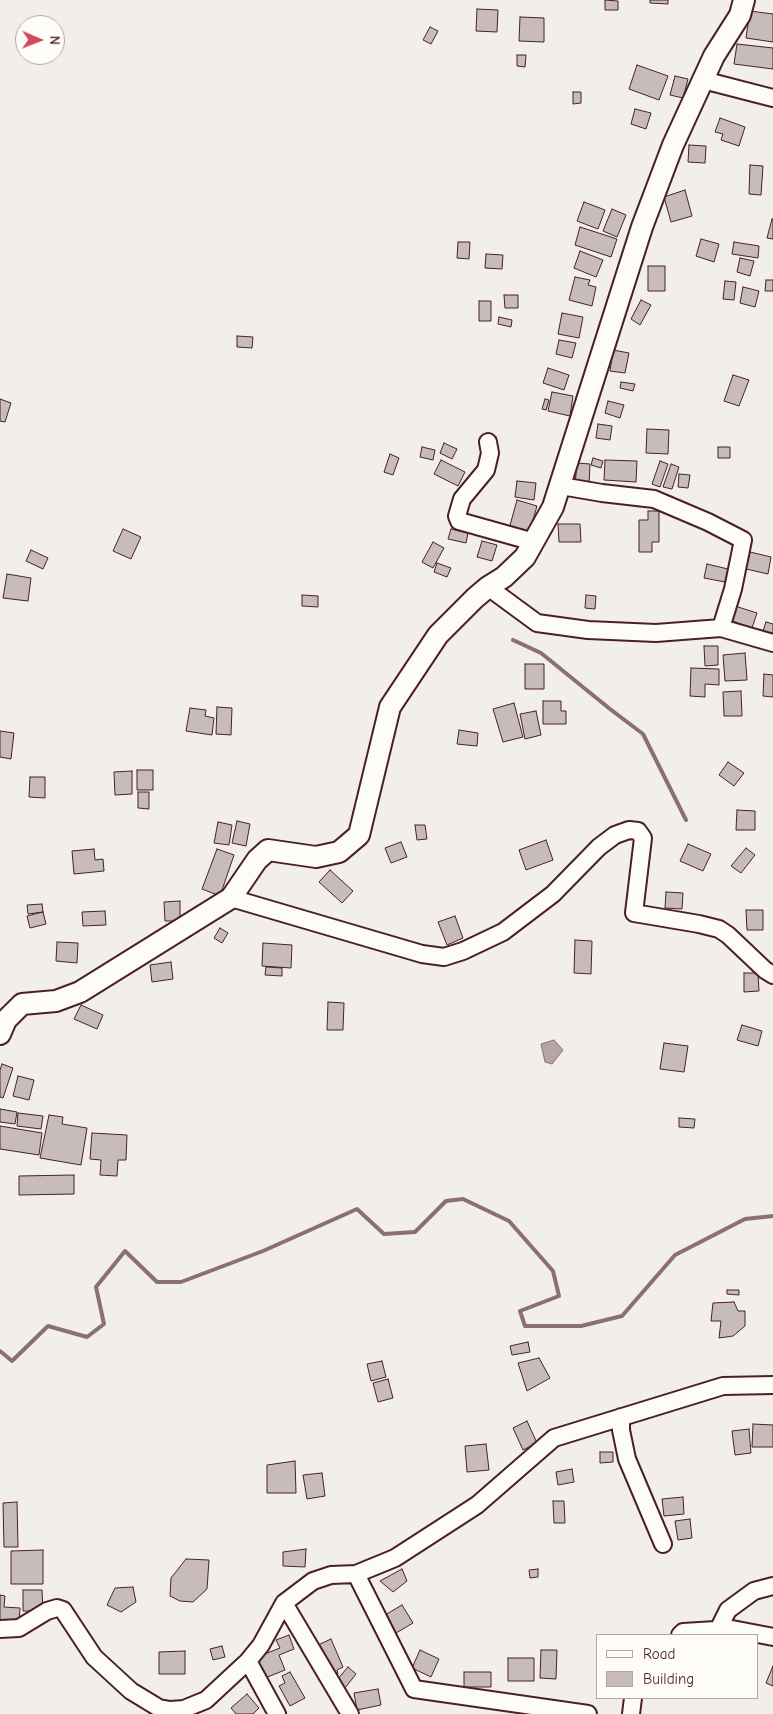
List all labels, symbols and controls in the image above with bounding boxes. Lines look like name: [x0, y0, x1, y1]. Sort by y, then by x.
north arrow: [15, 15, 65, 65]
text: N: [46, 36, 63, 45]
legend: [596, 1634, 758, 1699]
text: Road: [643, 1645, 675, 1663]
text: Building: [643, 1670, 694, 1688]

